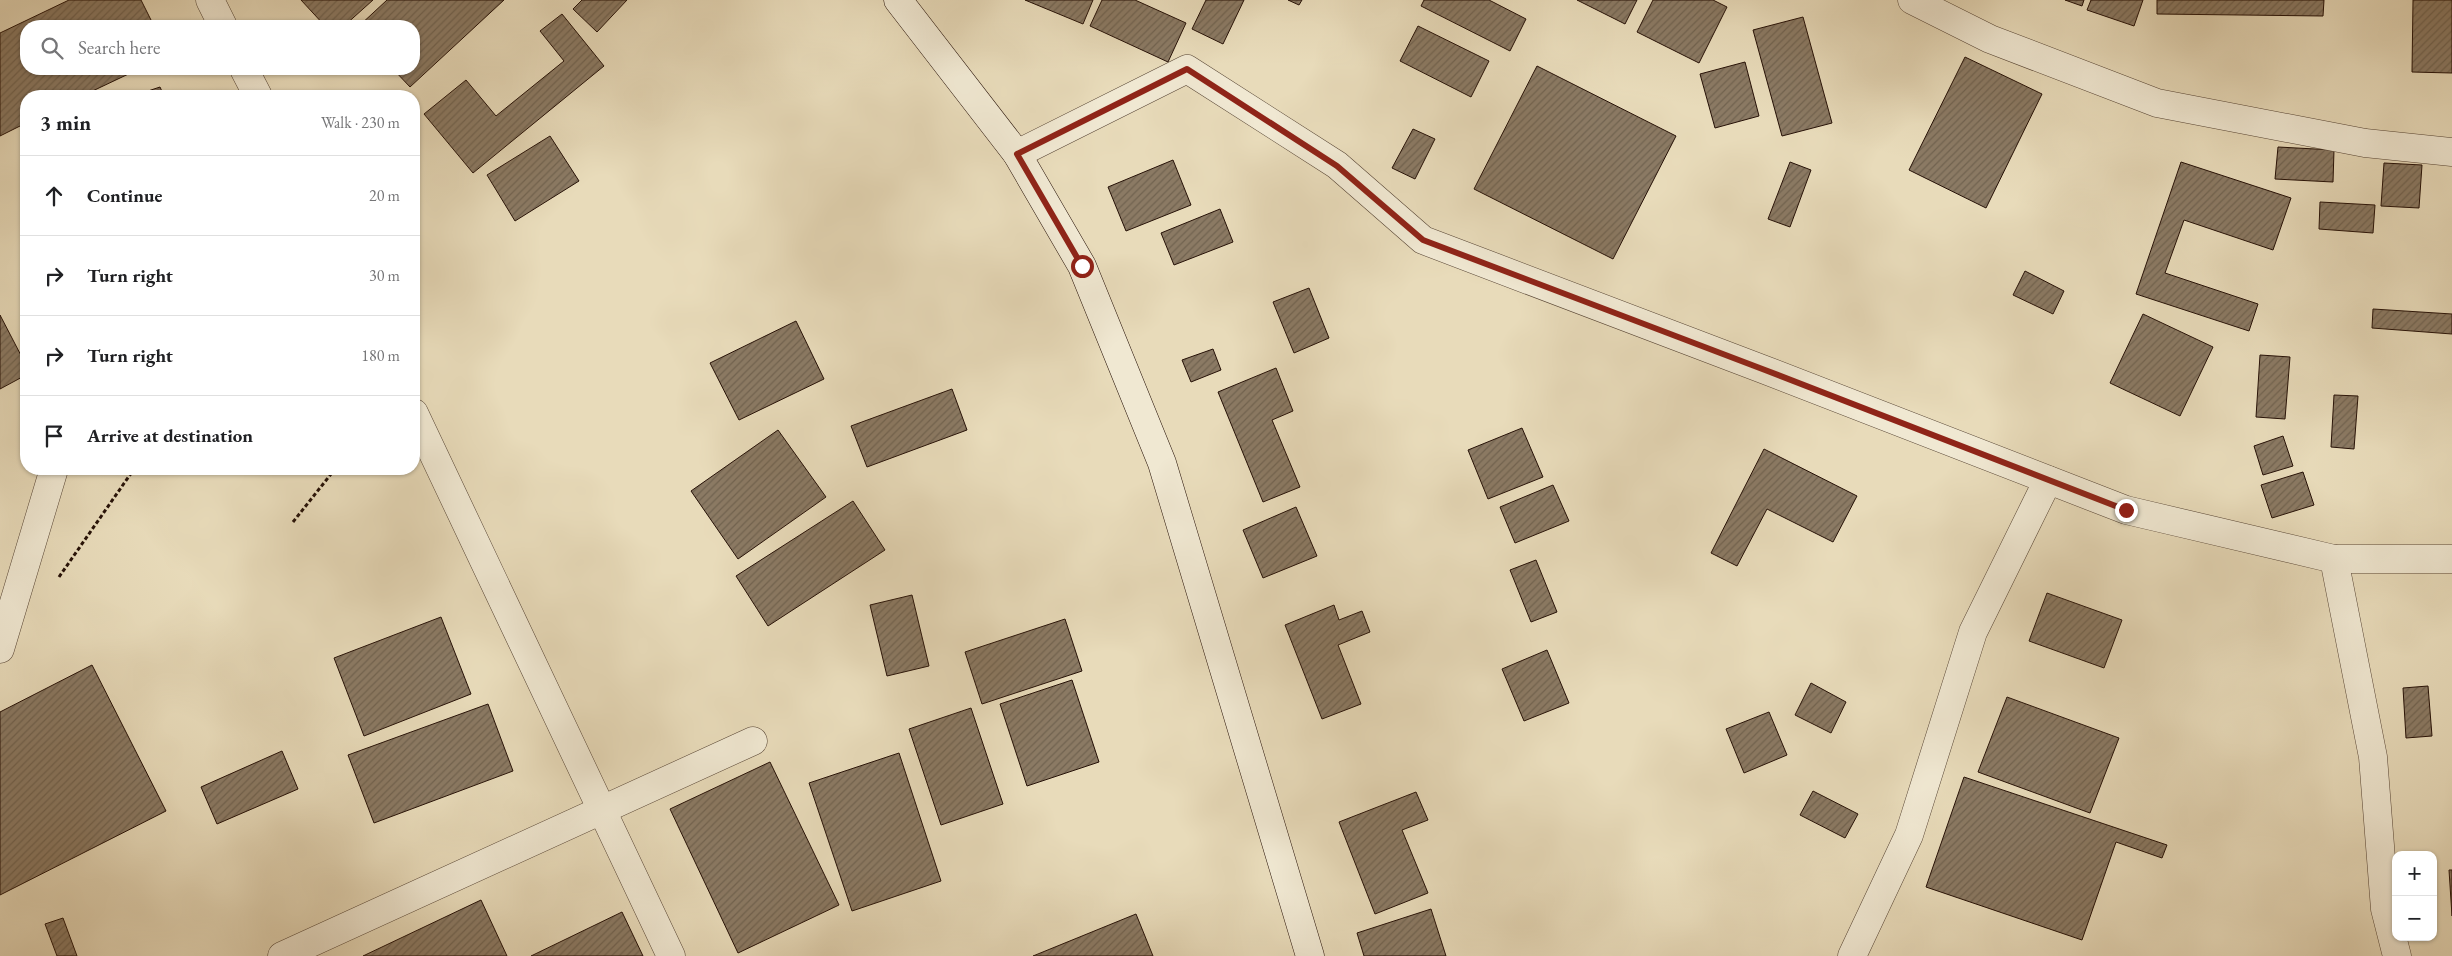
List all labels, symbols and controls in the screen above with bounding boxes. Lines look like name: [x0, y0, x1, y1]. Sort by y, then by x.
search box: [20, 20, 420, 75]
icon: search: [38, 34, 66, 62]
text: Search here: [78, 35, 160, 60]
text: 3 min: [40, 109, 91, 136]
text: Walk · 230 m: [321, 112, 400, 133]
icon: ahead: [40, 182, 68, 210]
text: Continue: [87, 183, 162, 208]
text: 20 m: [369, 185, 400, 206]
route start: [1071, 255, 1094, 278]
icon: right: [40, 262, 68, 290]
text: Turn right: [87, 263, 173, 288]
text: 30 m: [369, 265, 400, 286]
icon: right: [40, 342, 68, 370]
text: Turn right: [87, 343, 173, 368]
text: 180 m: [361, 345, 400, 366]
icon: arrive: [40, 422, 68, 450]
text: Arrive at destination: [87, 423, 253, 448]
route end: [2115, 499, 2138, 522]
map controls: [2392, 851, 2437, 941]
button: +: [2392, 851, 2437, 896]
button: −: [2392, 896, 2437, 941]

